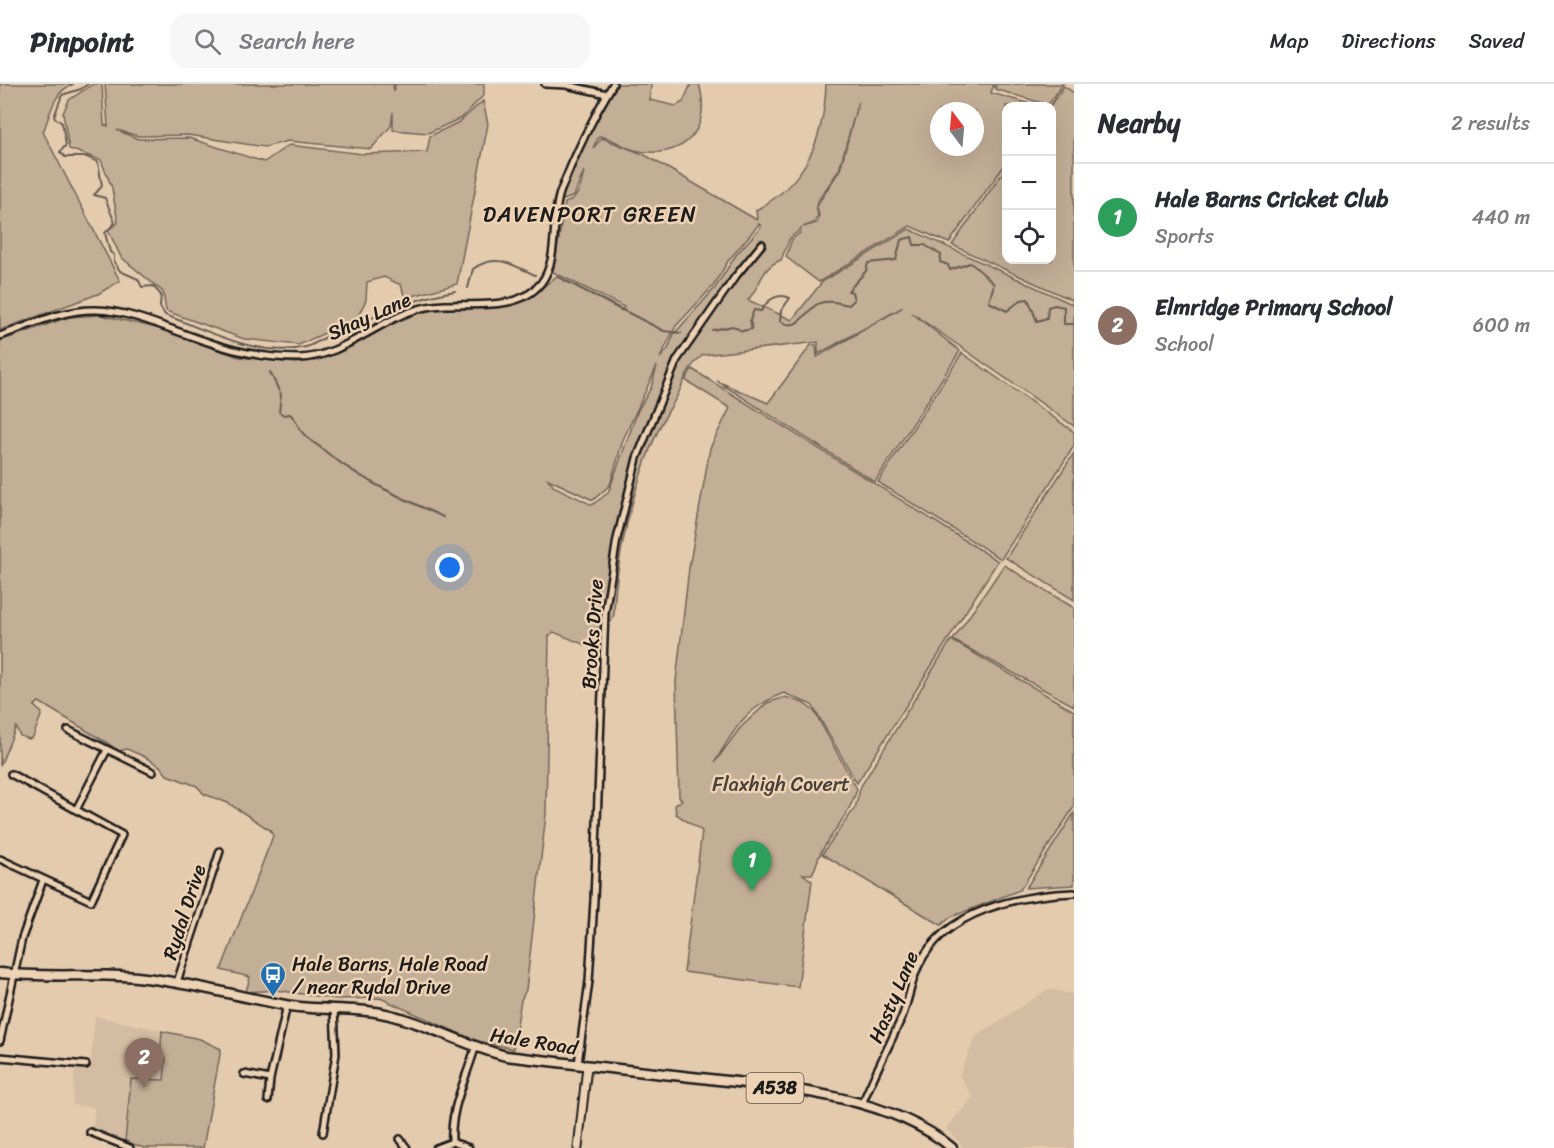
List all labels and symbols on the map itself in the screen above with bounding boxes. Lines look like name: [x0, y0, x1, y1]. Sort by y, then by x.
north arrow: [930, 102, 984, 156]
district label: DAVENPORT GREEN: [483, 195, 697, 234]
street label: Shay Lane: [322, 282, 417, 350]
your location: [435, 553, 464, 582]
street label: Brooks Drive: [571, 578, 614, 690]
park label: Flaxhigh Covert: [712, 767, 850, 802]
pin: 1: [732, 842, 771, 891]
street label: Rydal Drive: [153, 860, 216, 964]
street label: Hasty Lane: [858, 945, 929, 1049]
place label: Hale Barns, Hale Road / near Rydal Drive: [292, 947, 489, 1005]
bus stop icon: Hale Barns, Hale Road / near Rydal Drive: [258, 960, 288, 998]
street label: Hale Road: [488, 1017, 582, 1066]
pin: 2: [124, 1038, 164, 1088]
road number: A538: [746, 1073, 804, 1103]

